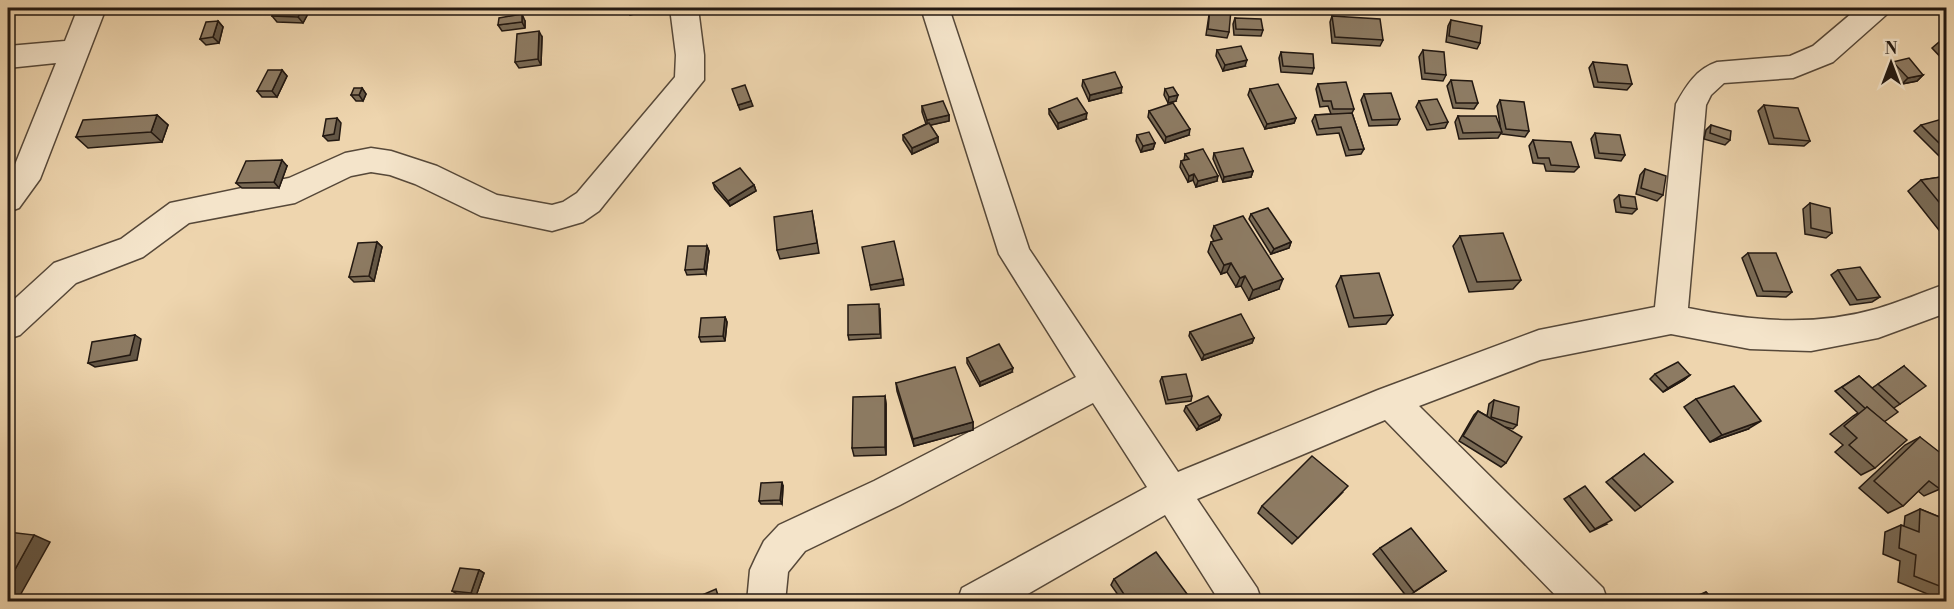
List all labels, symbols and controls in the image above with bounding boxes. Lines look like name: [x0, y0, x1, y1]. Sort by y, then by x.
north arrow: [1861, 33, 1921, 93]
text: N: [1885, 39, 1898, 59]

